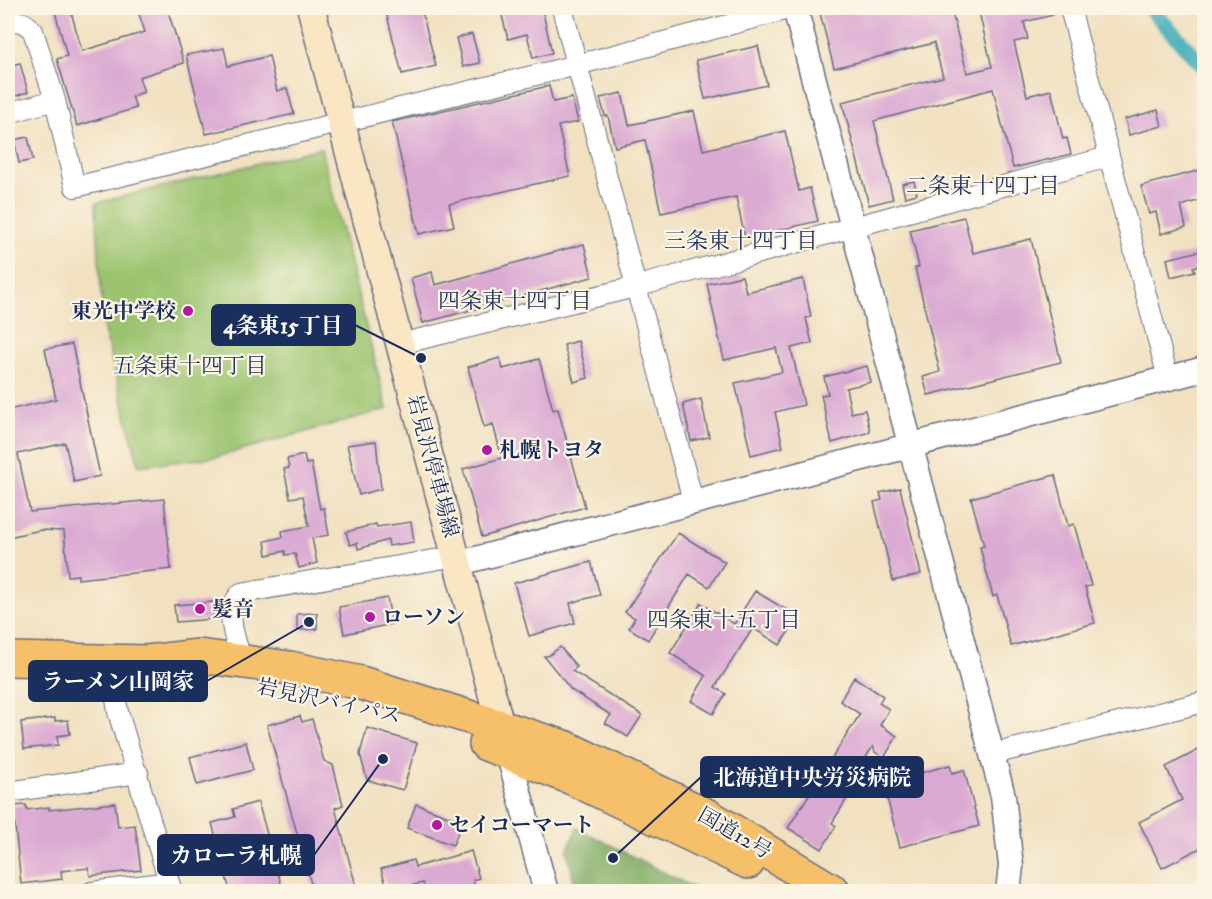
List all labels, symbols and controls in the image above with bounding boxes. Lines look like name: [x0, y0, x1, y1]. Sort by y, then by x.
district label: 二条東十四丁目: [906, 173, 1060, 200]
district label: 三条東十四丁目: [664, 228, 818, 255]
district label: 四条東十四丁目: [438, 288, 592, 315]
place label: 東光中学校: [71, 299, 176, 325]
marker: 東光中学校: [181, 304, 195, 318]
callout: 4条東15丁目: [212, 305, 355, 345]
text: 4条東15丁目: [223, 313, 343, 340]
district label: 五条東十四丁目: [113, 353, 267, 380]
street label: 岩見沢停車場線: [400, 392, 464, 541]
place label: 札幌トヨタ: [499, 438, 604, 464]
marker: 札幌トヨタ: [480, 443, 494, 457]
place label: 髪音: [212, 597, 254, 623]
marker: 髪音: [193, 602, 207, 616]
place label: ローソン: [382, 605, 465, 631]
district label: 四条東十五丁目: [647, 607, 801, 634]
marker: ローソン: [363, 610, 377, 624]
callout: ラーメン山岡家: [29, 661, 207, 701]
text: ラーメン山岡家: [42, 669, 194, 696]
street label: 岩見沢バイパス: [254, 674, 403, 730]
callout: 北海道中央労災病院: [701, 757, 923, 797]
text: 北海道中央労災病院: [713, 765, 911, 792]
street label: 国道12号: [693, 802, 776, 865]
place label: セイコーマート: [449, 813, 595, 839]
marker: セイコーマート: [430, 818, 444, 832]
callout: カローラ札幌: [158, 835, 314, 875]
text: カローラ札幌: [170, 843, 302, 870]

